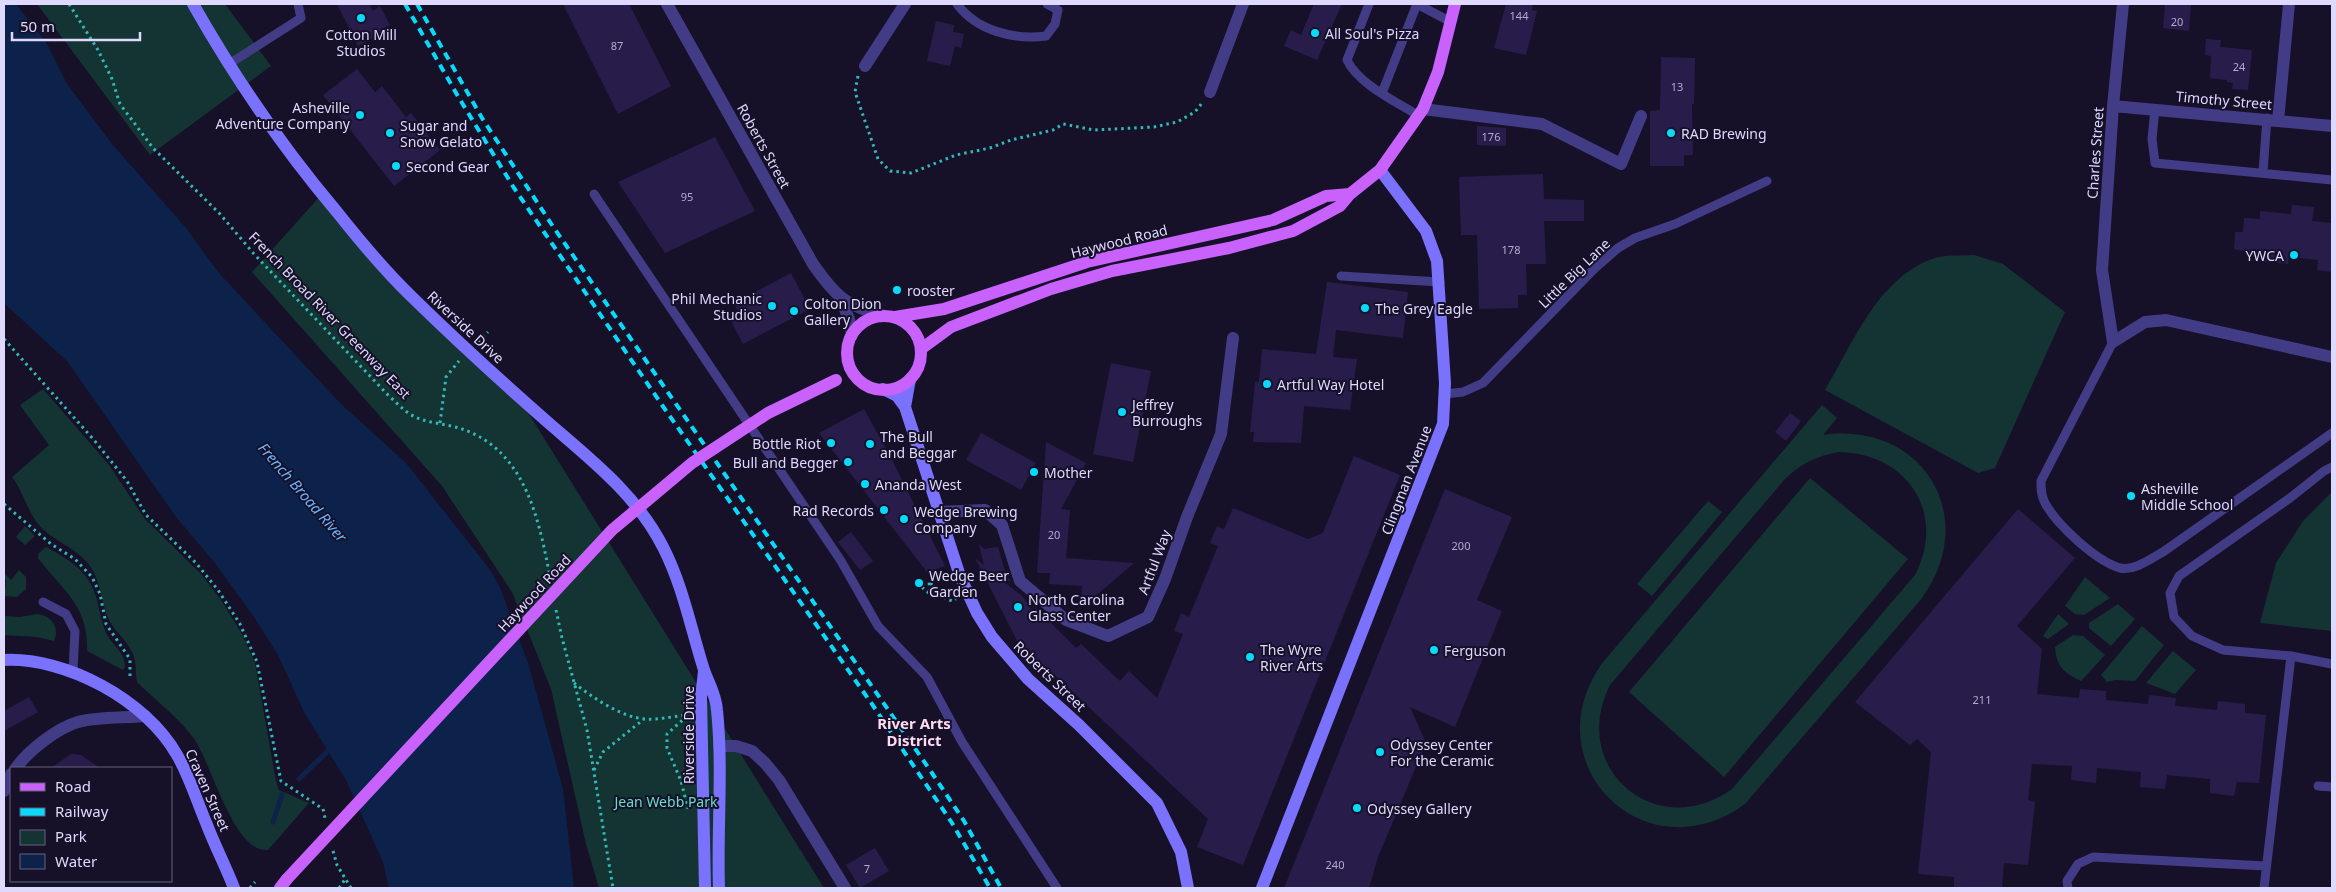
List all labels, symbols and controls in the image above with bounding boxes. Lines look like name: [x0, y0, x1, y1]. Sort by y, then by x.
house number: 144: [1510, 8, 1529, 23]
scale bar: [12, 10, 140, 42]
marker: Cotton Mill Studios: [355, 12, 367, 24]
house number: 20: [2171, 14, 2183, 29]
text: 50 m: [20, 16, 55, 36]
place label: All Soul's Pizza: [1325, 24, 1419, 43]
place label: Cotton Mill Studios: [325, 25, 397, 60]
marker: All Soul's Pizza: [1309, 27, 1321, 39]
house number: 87: [611, 38, 623, 53]
house number: 24: [2233, 59, 2246, 74]
house number: 13: [1671, 79, 1683, 94]
street label: Timothy Street: [2175, 86, 2273, 114]
place label: Asheville Adventure Company: [215, 98, 351, 133]
street label: Roberts Street: [733, 100, 795, 192]
street label: Charles Street: [2082, 106, 2108, 200]
marker: Asheville Adventure Company: [354, 109, 366, 121]
place label: Sugar and Snow Gelato: [400, 116, 482, 151]
place label: RAD Brewing: [1681, 124, 1767, 143]
marker: Sugar and Snow Gelato: [384, 127, 396, 139]
marker: RAD Brewing: [1665, 127, 1677, 139]
house number: 176: [1482, 129, 1500, 144]
place label: Second Gear: [406, 157, 490, 176]
marker: Second Gear: [390, 160, 402, 172]
house number: 95: [681, 189, 693, 204]
street label: Haywood Road: [1069, 220, 1169, 262]
street label: French Broad River Greenway East: [245, 227, 415, 403]
street label: Little Big Lane: [1534, 234, 1614, 312]
house number: 178: [1502, 242, 1520, 257]
place label: YWCA: [2245, 246, 2284, 265]
marker: YWCA: [2288, 249, 2300, 261]
place label: rooster: [907, 281, 955, 300]
marker: rooster: [891, 284, 903, 296]
street label: Riverside Drive: [424, 287, 508, 368]
place label: Phil Mechanic Studios: [671, 289, 762, 324]
place label: Colton Dion Gallery: [804, 294, 882, 329]
place label: The Grey Eagle: [1375, 299, 1473, 318]
marker: Phil Mechanic Studios: [766, 300, 778, 312]
marker: The Grey Eagle: [1359, 302, 1371, 314]
marker: Colton Dion Gallery: [788, 305, 800, 317]
place label: Artful Way Hotel: [1277, 375, 1384, 394]
marker: Artful Way Hotel: [1261, 378, 1273, 390]
place label: Jeffrey Burroughs: [1130, 395, 1202, 430]
marker: Jeffrey Burroughs: [1116, 406, 1128, 418]
street label: Clingman Avenue: [1376, 422, 1436, 537]
place label: The Bull and Beggar: [880, 427, 957, 462]
place label: Bottle Riot: [752, 434, 821, 453]
marker: Bottle Riot: [825, 437, 837, 449]
water label: French Broad River: [254, 438, 352, 547]
marker: The Bull and Beggar: [864, 438, 876, 450]
place label: Bull and Begger: [733, 453, 838, 472]
marker: Bull and Begger: [842, 456, 854, 468]
place label: Mother: [1044, 463, 1093, 482]
marker: Mother: [1028, 466, 1040, 478]
place label: Ananda West: [875, 475, 962, 494]
marker: Ananda West: [859, 478, 871, 490]
place label: Asheville Middle School: [2141, 479, 2233, 514]
marker: Asheville Middle School: [2125, 490, 2137, 502]
place label: Rad Records: [793, 501, 874, 520]
place label: Wedge Brewing Company: [914, 502, 1018, 537]
marker: Rad Records: [878, 504, 890, 516]
marker: Wedge Brewing Company: [898, 513, 910, 525]
street label: Artful Way: [1133, 526, 1175, 597]
house number: 20: [1048, 527, 1060, 542]
house number: 200: [1452, 538, 1470, 553]
street label: Haywood Road: [493, 550, 575, 636]
place label: Wedge Beer Garden: [929, 566, 1009, 601]
marker: Wedge Beer Garden: [913, 577, 925, 589]
place label: North Carolina Glass Center: [1028, 590, 1125, 625]
marker: North Carolina Glass Center: [1012, 601, 1024, 613]
street label: Roberts Street: [1010, 637, 1090, 715]
place label: The Wyre River Arts: [1260, 640, 1324, 675]
place label: Ferguson: [1444, 641, 1506, 660]
marker: Ferguson: [1428, 644, 1440, 656]
marker: The Wyre River Arts: [1244, 651, 1256, 663]
street label: Riverside Drive: [679, 686, 698, 784]
house number: 211: [1973, 692, 1991, 707]
district label: River Arts District: [877, 713, 951, 750]
place label: Odyssey Center For the Ceramic: [1390, 735, 1494, 770]
street label: Craven Street: [181, 746, 235, 834]
marker: Odyssey Center For the Ceramic: [1374, 746, 1386, 758]
legend: [10, 767, 172, 882]
text: Road: [55, 776, 91, 796]
park label: Jean Webb Park: [613, 792, 718, 811]
place label: Odyssey Gallery: [1367, 799, 1472, 818]
text: Railway: [55, 801, 109, 821]
marker: Odyssey Gallery: [1351, 802, 1363, 814]
text: Park: [55, 826, 87, 846]
text: Water: [55, 851, 97, 871]
house number: 240: [1326, 857, 1344, 872]
house number: 7: [864, 861, 870, 876]

